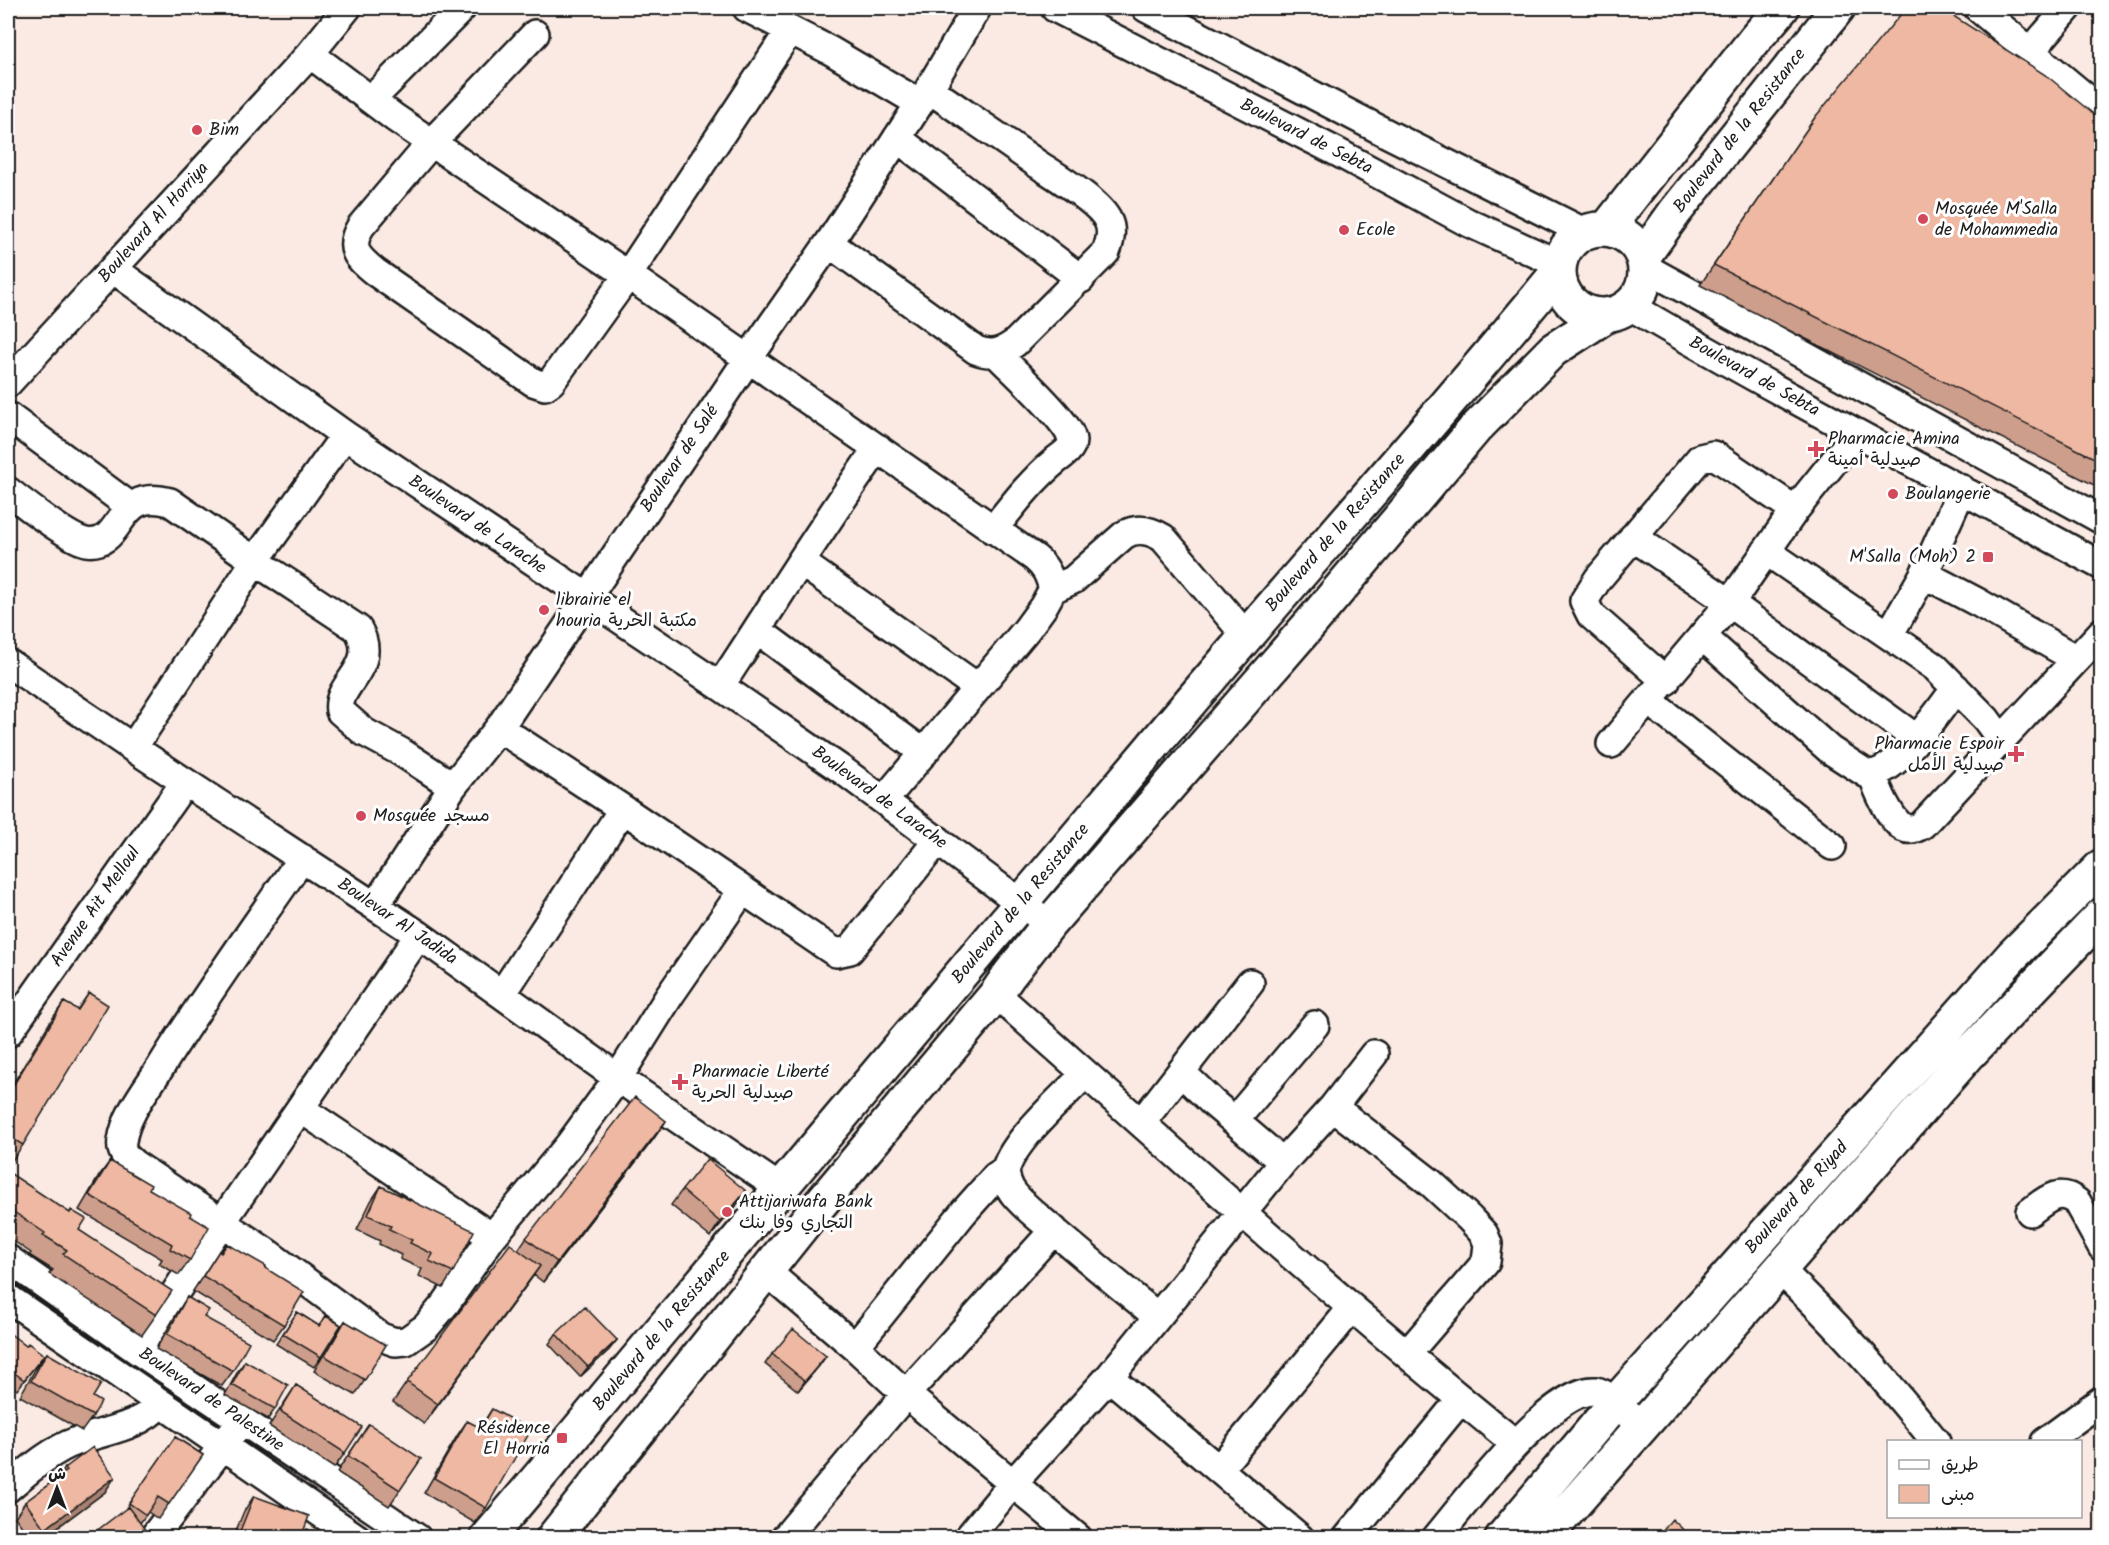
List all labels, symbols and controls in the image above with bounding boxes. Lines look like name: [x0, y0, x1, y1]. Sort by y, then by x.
street label: Boulevard de la Resistance: [1666, 42, 1814, 220]
street label: Boulevard de Sebta: [1234, 91, 1378, 183]
place label: Bim: [209, 116, 239, 145]
marker: Bim: [190, 123, 204, 137]
street label: Boulevard Al Horriya: [91, 156, 217, 290]
place label: Mosquée M'Salla de Mohammedia: [1935, 195, 2058, 245]
marker: Mosquée M'Salla de Mohammedia: [1916, 212, 1930, 226]
place label: Ecole: [1356, 216, 1395, 245]
marker: Ecole: [1337, 223, 1351, 237]
street label: Boulevard de Sebta: [1683, 329, 1825, 425]
street label: Boulevar de Salé: [633, 398, 727, 519]
place label: Pharmacie Amina صيدلية أمينة: [1828, 425, 1960, 475]
marker: Pharmacie Amina صيدلية أمينة: [1809, 442, 1823, 456]
street label: Boulevard de la Resistance: [1259, 447, 1413, 619]
street label: Boulevard de Larache: [402, 468, 552, 582]
place label: Boulangerie: [1905, 480, 1991, 509]
marker: Boulangerie: [1886, 487, 1900, 501]
place label: M'Salla (Moh) 2: [1849, 543, 1976, 572]
marker: M'Salla (Moh) 2: [1981, 550, 1995, 564]
place label: librairie el houria مكتبة الحرية: [556, 586, 697, 636]
marker: librairie el houria مكتبة الحرية: [537, 603, 551, 617]
place label: Pharmacie Espoir صيدلية الأمل: [1875, 730, 2005, 780]
street label: Boulevard de Larache: [805, 739, 953, 857]
marker: Pharmacie Espoir صيدلية الأمل: [2009, 747, 2023, 761]
place label: Mosquée مسجد: [373, 802, 490, 831]
marker: Mosquée مسجد: [354, 809, 368, 823]
street label: Boulevard de la Resistance: [945, 817, 1097, 991]
street label: Avenue Ait Melloul: [43, 840, 149, 973]
street label: Boulevar Al Jadida: [331, 871, 463, 973]
place label: Pharmacie Liberté صيدلية الحرية: [692, 1058, 830, 1108]
marker: Pharmacie Liberté صيدلية الحرية: [673, 1075, 687, 1089]
street label: Boulevard de Riyad: [1738, 1134, 1857, 1261]
place label: Attijariwafa Bank التجاري وفا بنك: [739, 1188, 873, 1238]
marker: Attijariwafa Bank التجاري وفا بنك: [720, 1205, 734, 1219]
street label: Boulevard de la Resistance: [586, 1244, 738, 1418]
street label: Boulevard de Palestine: [132, 1340, 290, 1460]
place label: Résidence El Horria: [477, 1414, 550, 1464]
marker: Résidence El Horria: [555, 1431, 569, 1445]
legend: [1887, 1440, 2082, 1518]
text: طريق: [1941, 1451, 1979, 1480]
north arrow: [27, 1458, 87, 1518]
text: ش: [48, 1462, 66, 1487]
text: مبنى: [1941, 1481, 1975, 1510]

